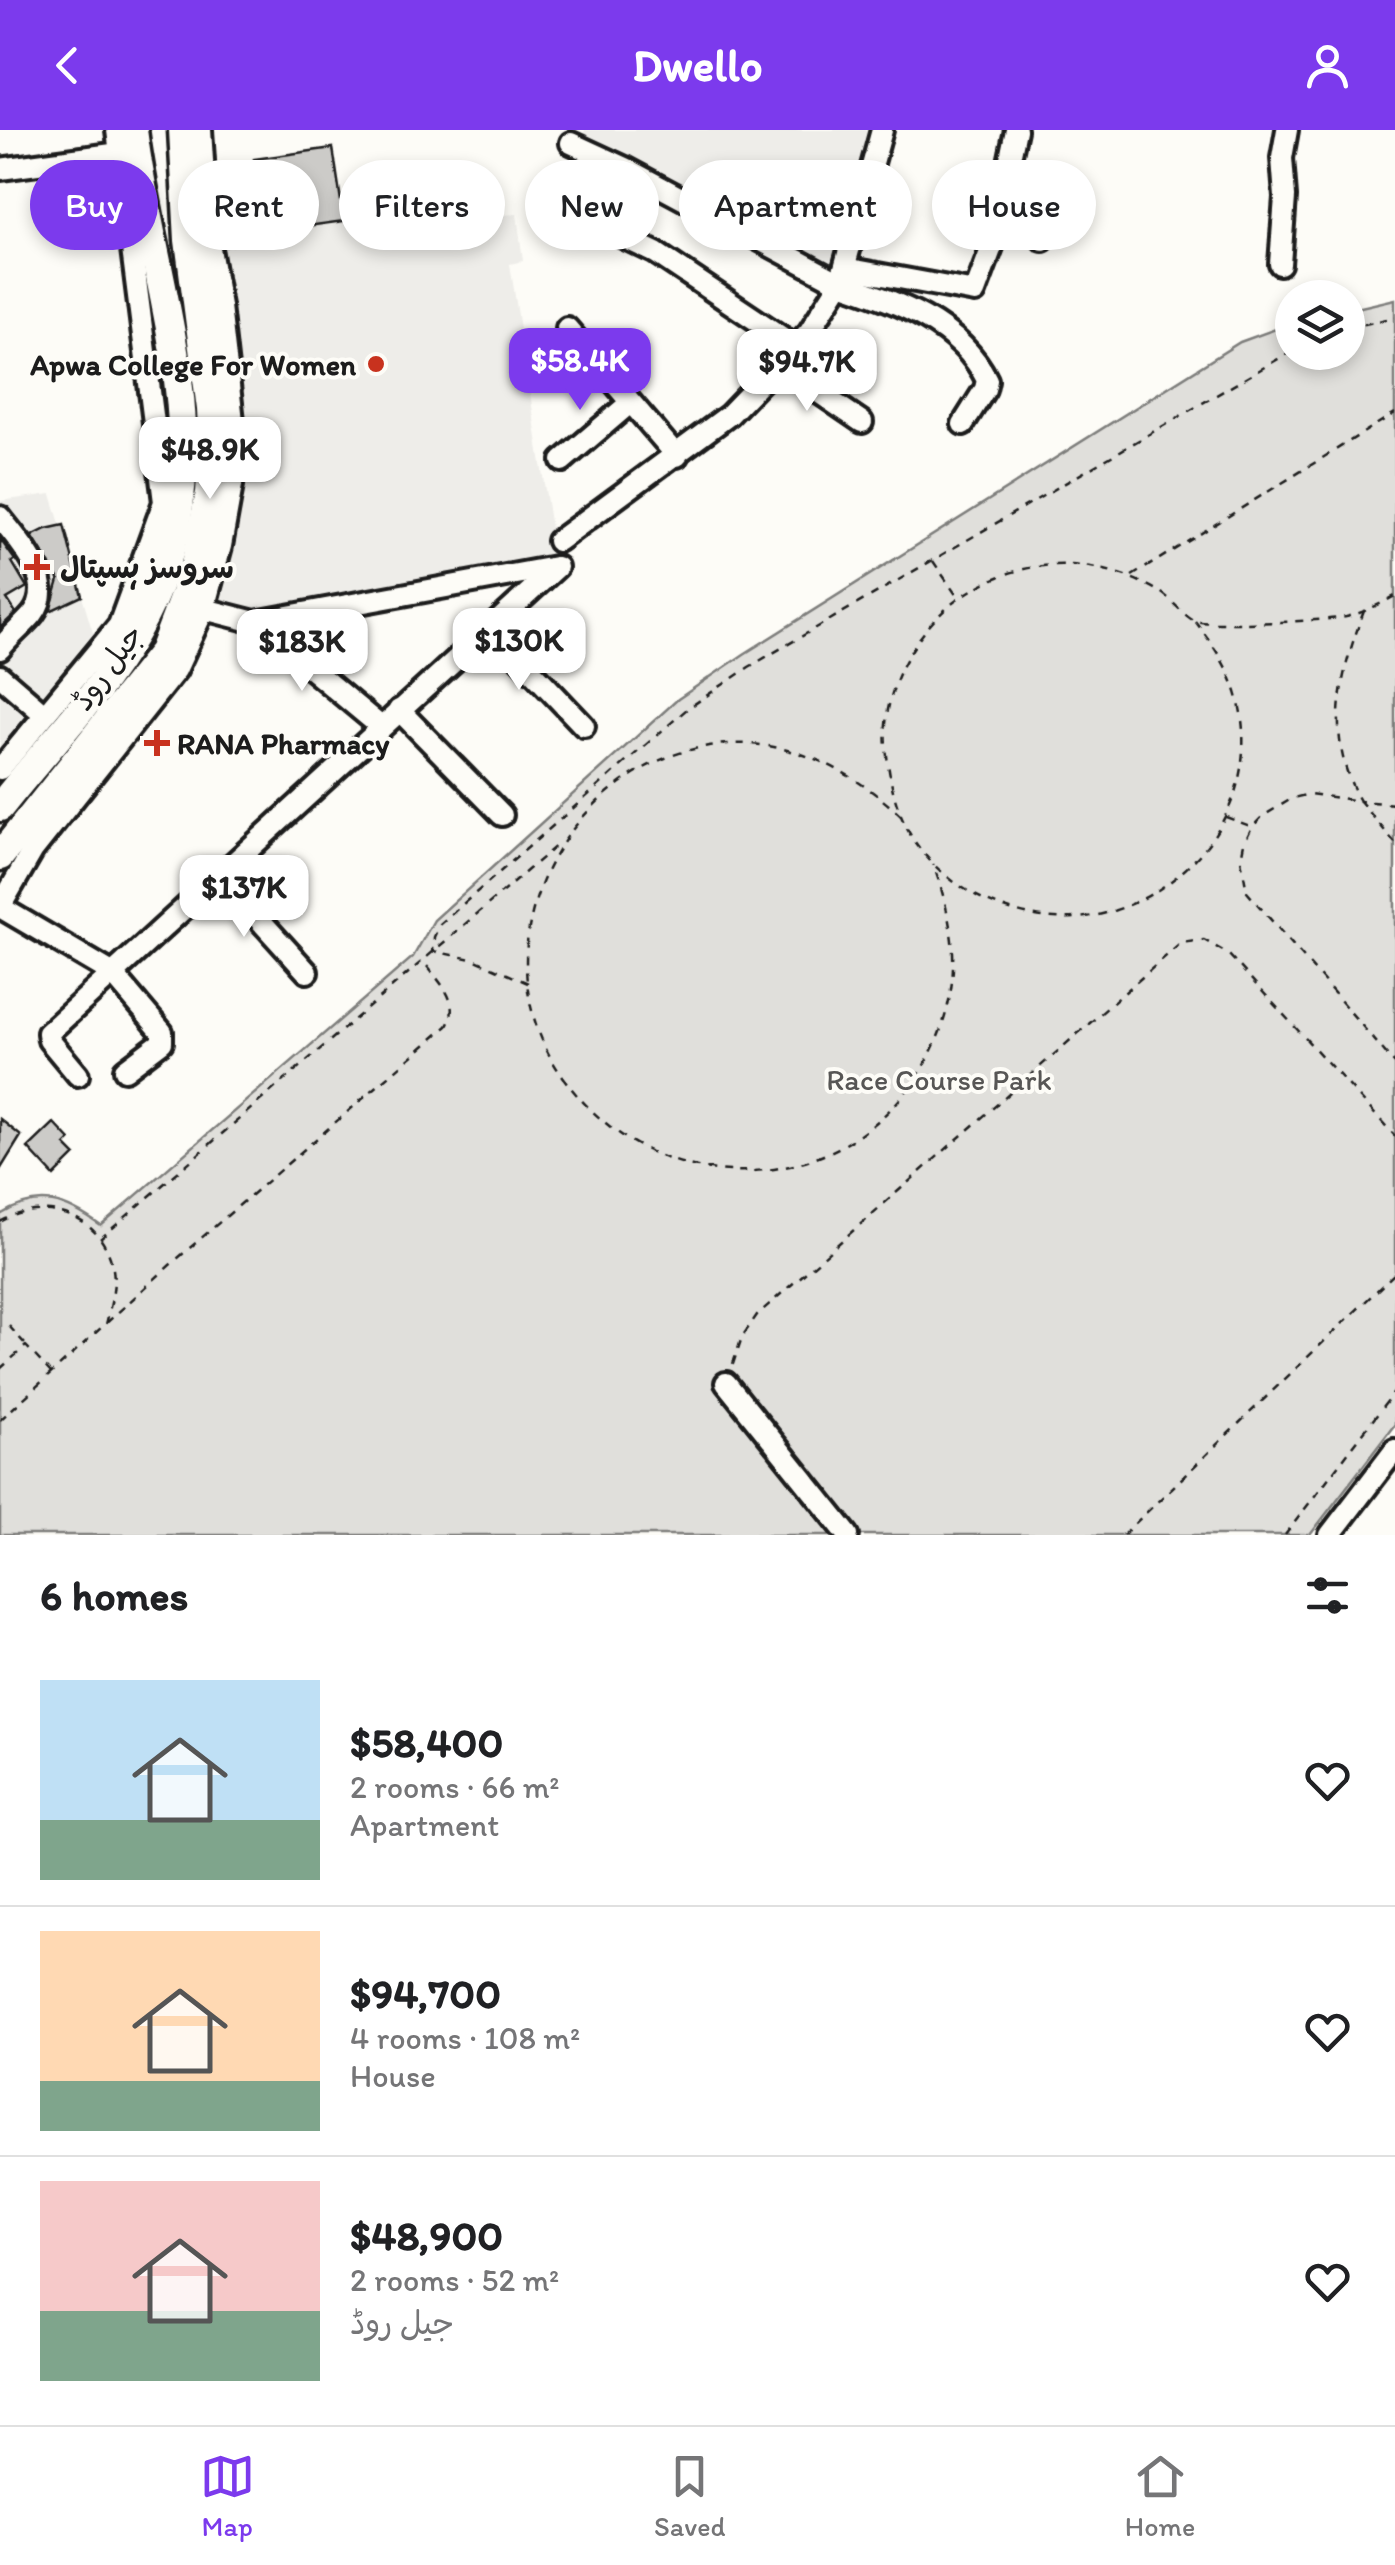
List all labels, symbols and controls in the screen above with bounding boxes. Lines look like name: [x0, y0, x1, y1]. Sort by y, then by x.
icon: back: [40, 38, 95, 93]
text: Dwello: [632, 38, 763, 92]
icon: person: [1300, 38, 1355, 93]
chip: Buy: [30, 160, 158, 250]
chip: Rent: [178, 160, 319, 250]
chip: Filters: [339, 160, 505, 250]
chip: New: [525, 160, 659, 250]
chip: Apartment: [679, 160, 912, 250]
chip: House: [932, 160, 1096, 250]
map controls: [1275, 280, 1365, 370]
button: layers: [1275, 280, 1365, 370]
pin: $58.4K: [499, 328, 661, 413]
pin: $94.7K: [726, 329, 888, 414]
text: $58.4K: [531, 341, 629, 379]
text: $94.7K: [759, 342, 855, 380]
place label: Apwa College For Women: [29, 346, 357, 383]
marker: Apwa College For Women: [365, 353, 387, 375]
pin: $48.9K: [129, 417, 291, 502]
text: $48.9K: [161, 430, 259, 468]
place label: سروسز ہسپتال: [60, 549, 234, 590]
marker: سروسز ہسپتال: [24, 554, 50, 580]
pin: $130K: [449, 608, 589, 693]
pin: $183K: [232, 609, 372, 694]
street label: جیل روڈ: [63, 617, 151, 717]
text: $130K: [475, 621, 563, 659]
text: $183K: [259, 622, 345, 660]
place label: RANA Pharmacy: [177, 725, 390, 762]
marker: RANA Pharmacy: [146, 732, 168, 754]
pin: $137K: [174, 855, 314, 940]
text: $137K: [202, 868, 286, 906]
park label: Race Course Park: [826, 1061, 1052, 1098]
icon: filters: [1300, 1568, 1355, 1623]
text: 6 homes: [40, 1570, 188, 1621]
text: $58,400: [350, 1717, 503, 1768]
icon: home: [120, 1720, 240, 1840]
icon: heart: [1300, 1753, 1355, 1808]
text: 2 rooms · 66 m²: [350, 1768, 560, 1806]
text: Apartment: [350, 1806, 499, 1844]
text: $94,700: [350, 1968, 501, 2019]
icon: home: [120, 1971, 240, 2091]
icon: heart: [1300, 2004, 1355, 2059]
text: 4 rooms · 108 m²: [350, 2019, 580, 2057]
text: House: [350, 2057, 436, 2095]
text: $48,900: [350, 2210, 503, 2261]
icon: home: [120, 2221, 240, 2341]
icon: heart: [1300, 2254, 1355, 2309]
text: 2 rooms · 52 m²: [350, 2261, 559, 2299]
text: جیل روڈ: [350, 2304, 454, 2342]
tab: Map: [200, 2449, 255, 2543]
tab: Saved: [654, 2449, 725, 2543]
tab: Home: [1125, 2449, 1195, 2543]

